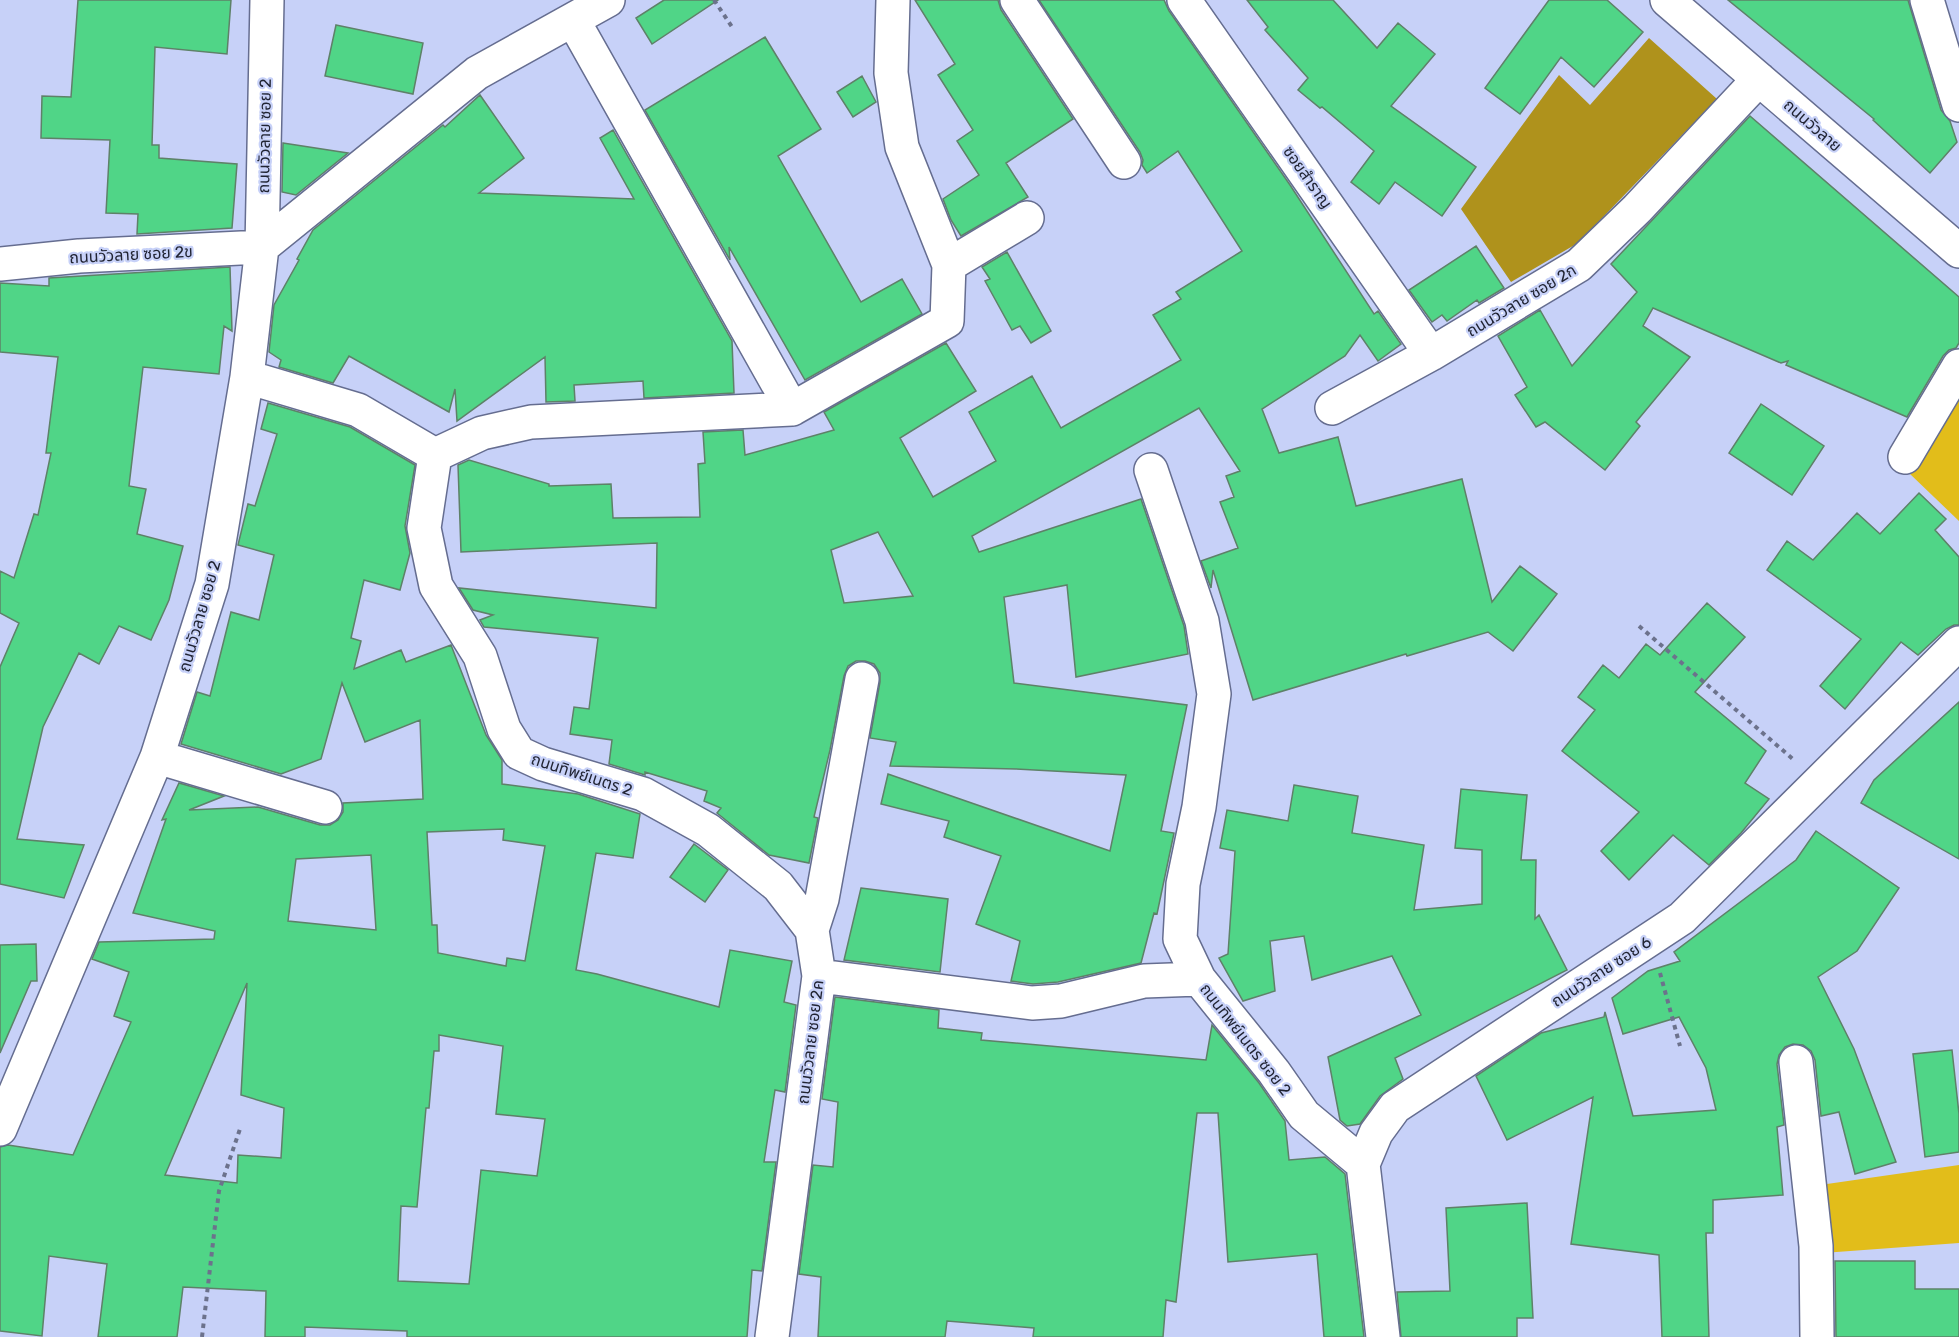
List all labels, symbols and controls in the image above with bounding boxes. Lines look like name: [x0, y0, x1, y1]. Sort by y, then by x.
street label: ถนนวัวลาย ซอย 2: [254, 78, 275, 194]
street label: ถนนวัวลาย: [1780, 95, 1845, 156]
street label: ซอยสำราญ: [1279, 142, 1336, 212]
street label: ถนนวัวลาย ซอย 2ข: [69, 242, 193, 267]
street label: ถนนวัวลาย ซอย 2ก: [1463, 260, 1580, 341]
street label: ถนนวัวลาย ซอย 2: [175, 558, 224, 674]
street label: ถนนทิพย์เนตร 2: [529, 749, 635, 800]
street label: ถนนวัวลาย ซอย 6: [1548, 932, 1655, 1011]
street label: ถนนวัวลาย ซอย 2ค: [793, 979, 828, 1105]
street label: ถนนทิพย์เนตร ซอย 2: [1196, 980, 1295, 1099]

